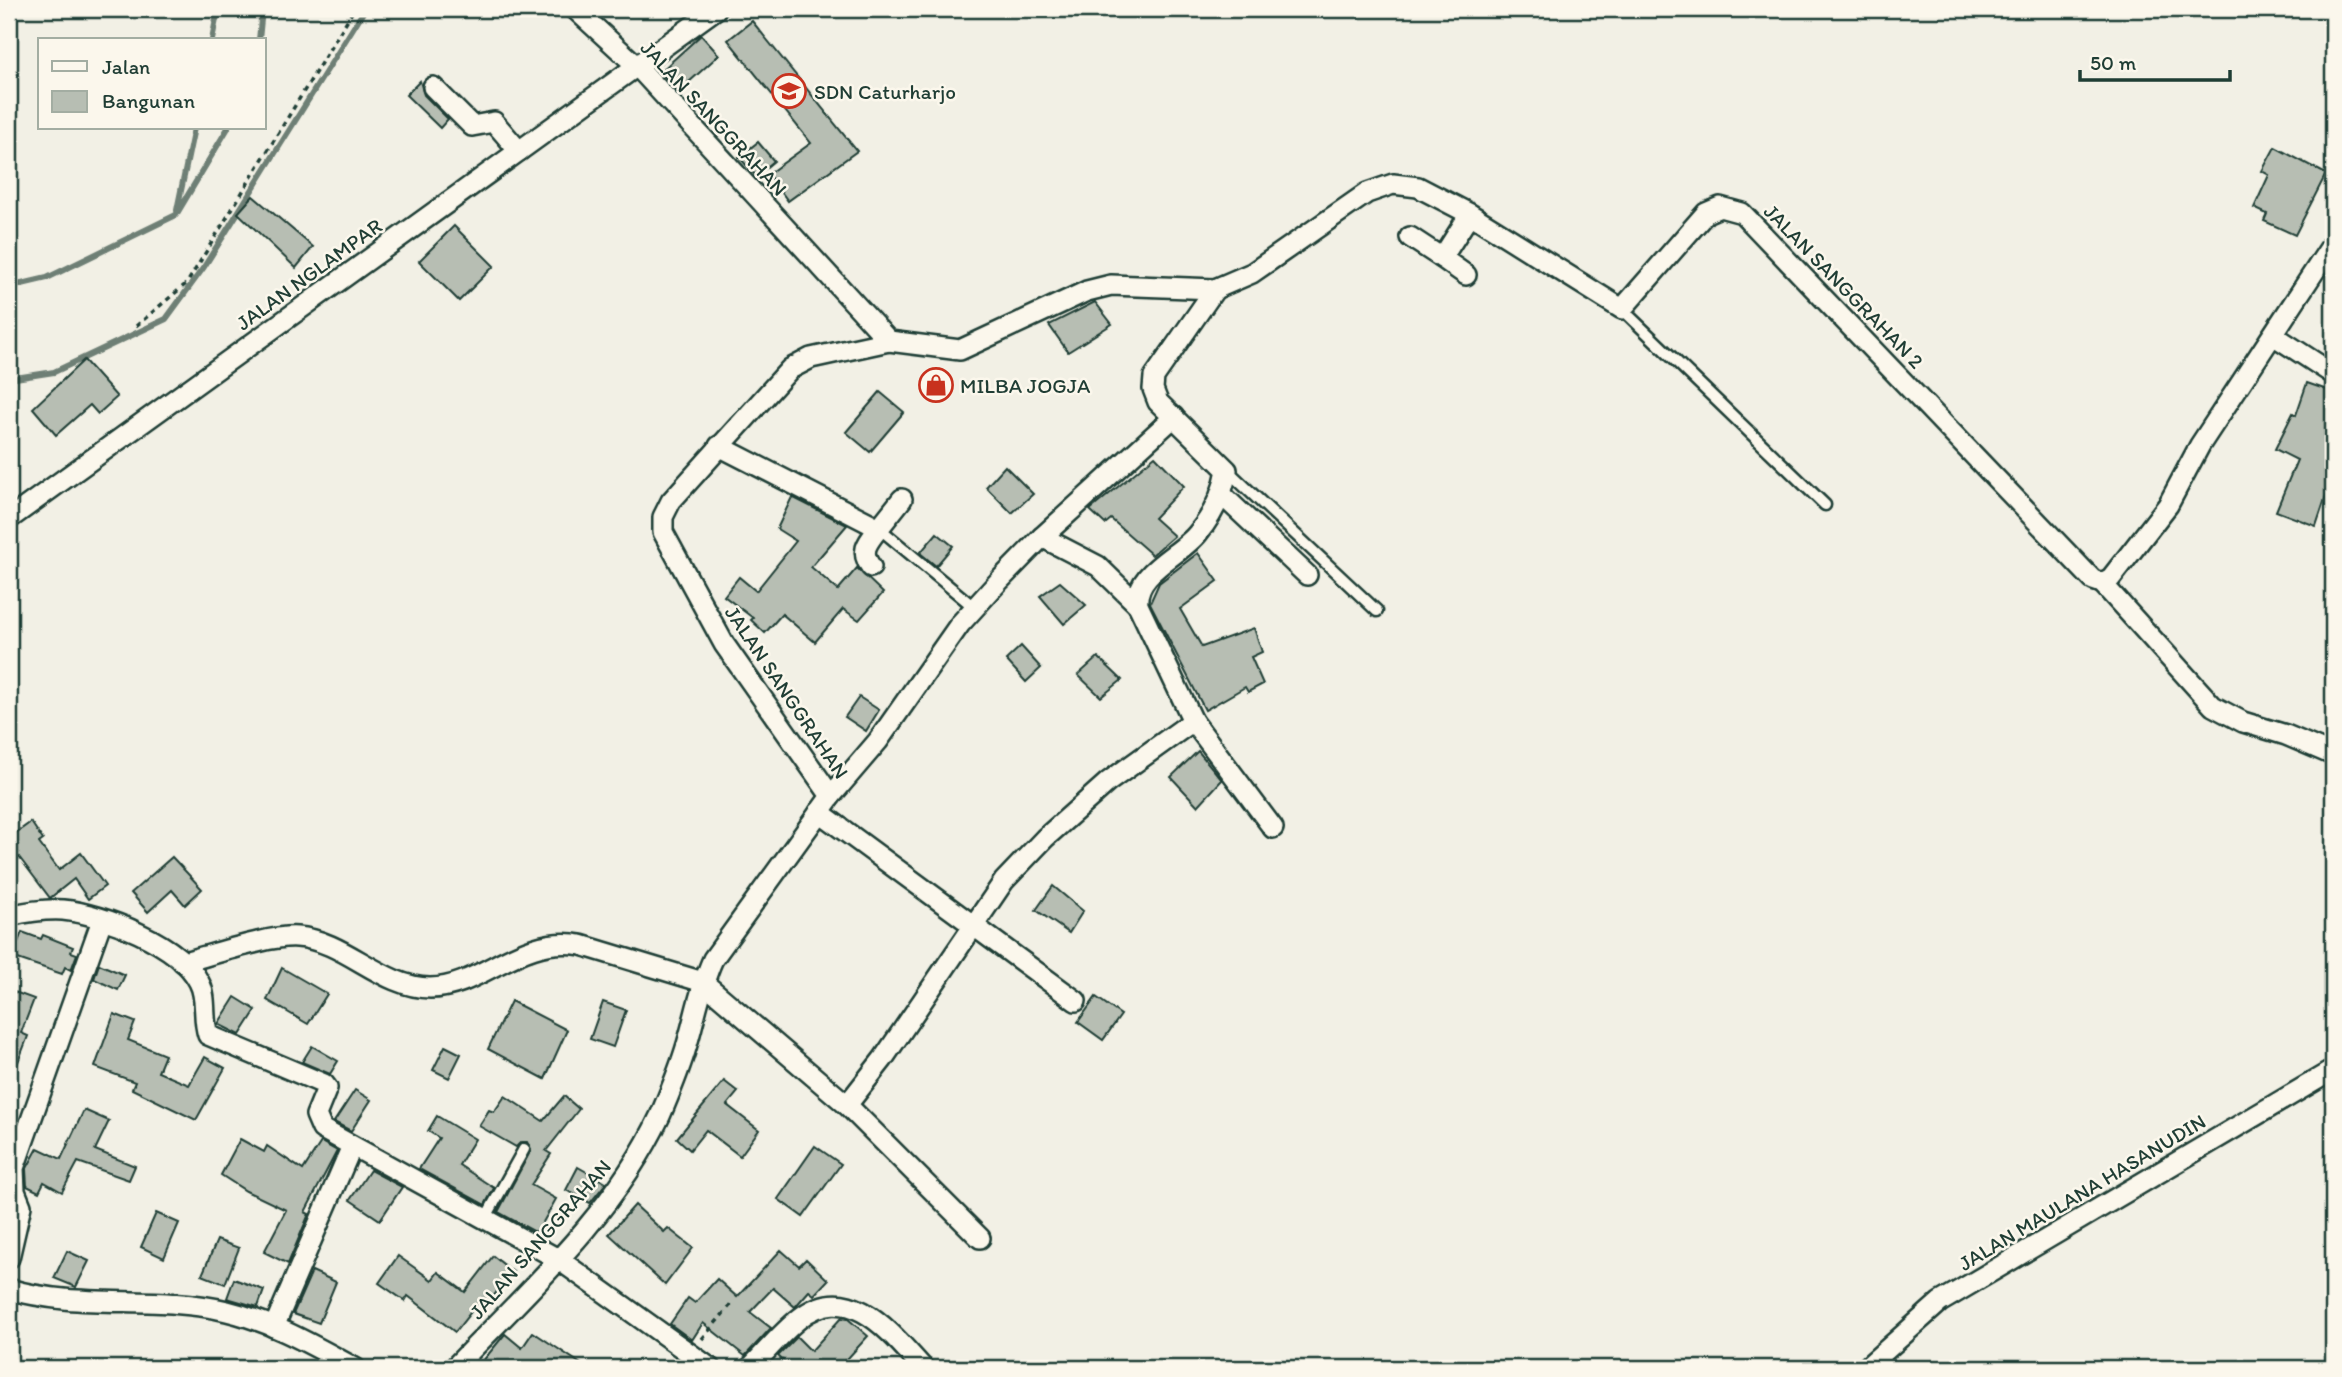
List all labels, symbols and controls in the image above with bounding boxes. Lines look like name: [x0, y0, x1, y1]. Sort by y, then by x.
street label: JALAN SANGGRAHAN: [636, 35, 792, 201]
legend: [38, 38, 266, 130]
scale bar: [2080, 38, 2230, 82]
text: 50 m: [2090, 50, 2137, 75]
text: Jalan: [102, 54, 150, 79]
school or university icon: SDN Caturharjo: [770, 72, 808, 110]
place label: SDN Caturharjo: [814, 79, 956, 104]
text: Bangunan: [102, 88, 195, 113]
street label: JALAN SANGGRAHAN 2: [1759, 199, 1929, 373]
street label: JALAN NGLAMPAR: [231, 213, 387, 335]
shop icon: MILBA JOGJA: [917, 366, 955, 404]
place label: MILBA JOGJA: [960, 373, 1091, 398]
street label: JALAN SANGGRAHAN: [720, 601, 854, 783]
street label: JALAN MAULANA HASANUDIN: [1954, 1108, 2210, 1276]
street label: JALAN SANGGRAHAN: [464, 1154, 616, 1324]

